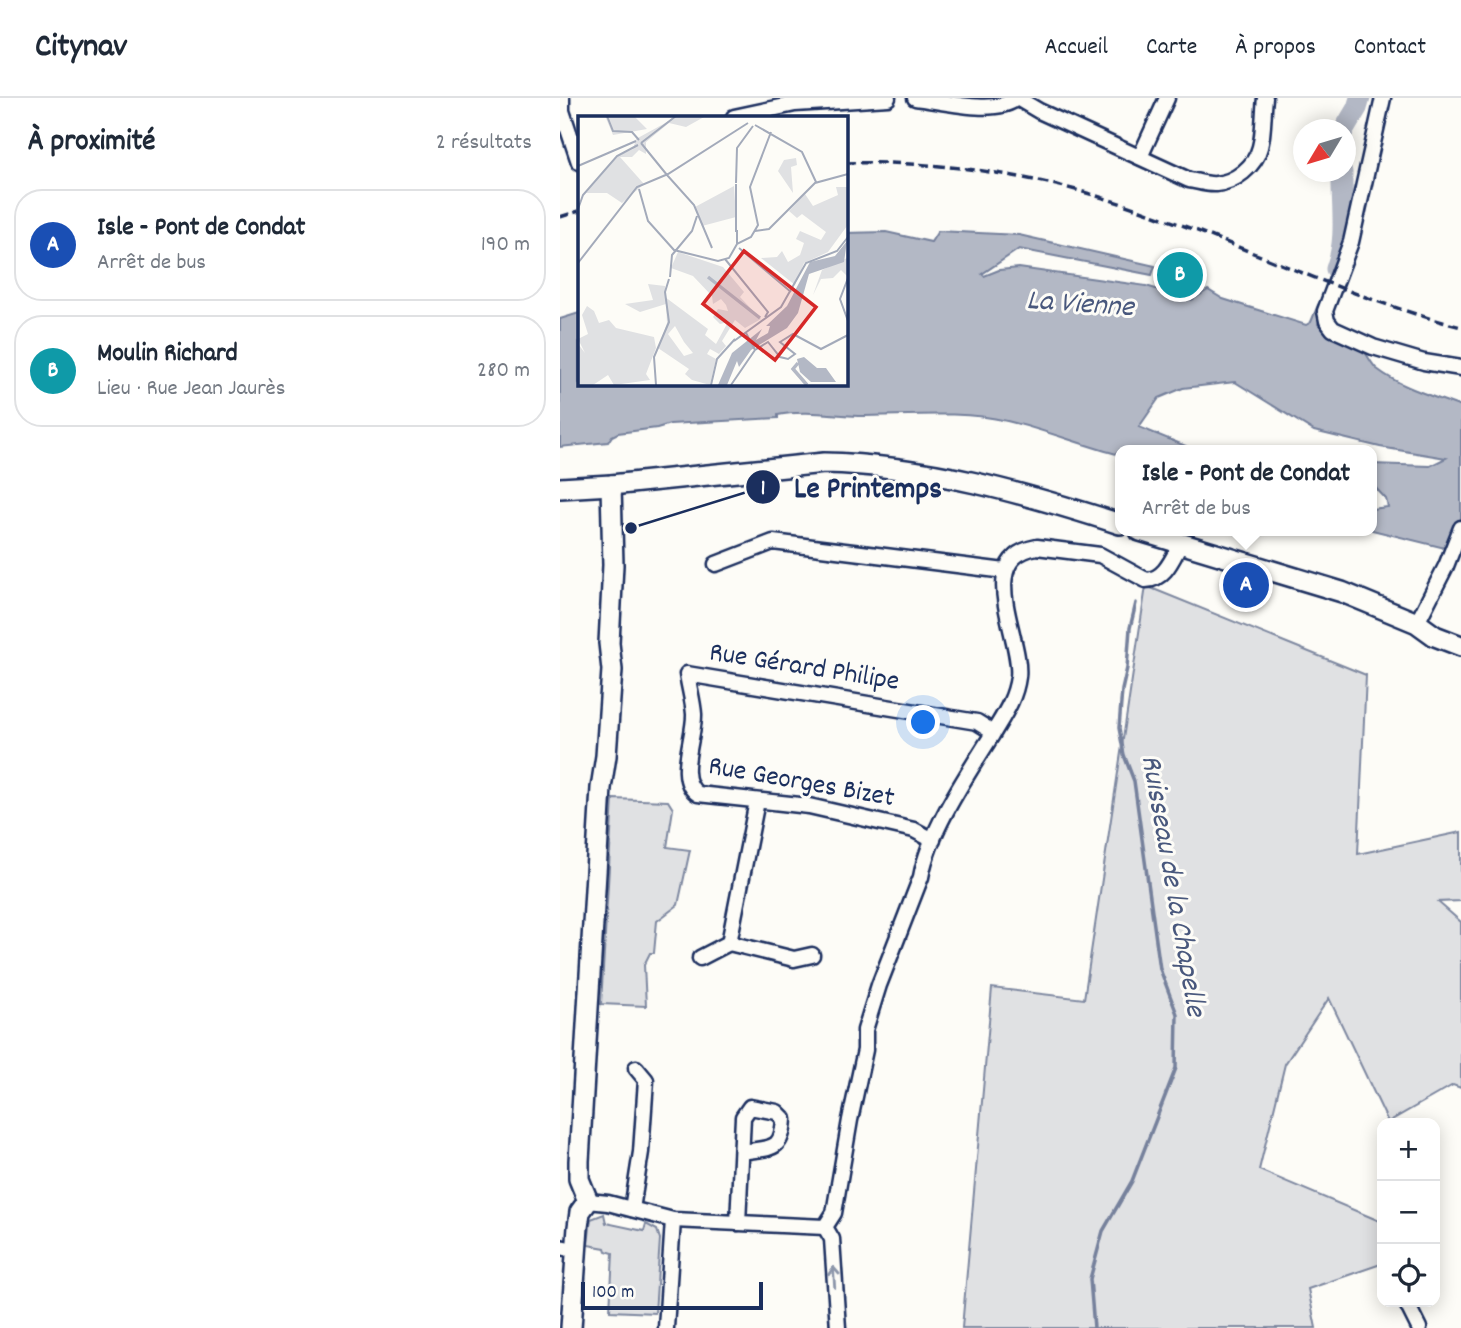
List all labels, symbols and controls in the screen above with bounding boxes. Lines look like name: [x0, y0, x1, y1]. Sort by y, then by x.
text: Citynav: [35, 25, 127, 72]
text: Accueil: [1044, 31, 1108, 65]
text: Carte: [1146, 31, 1197, 65]
text: À propos: [1235, 31, 1316, 65]
text: Contact: [1354, 31, 1426, 65]
inset map: [578, 116, 847, 385]
north arrow: [1293, 119, 1356, 182]
text: À proximité: [28, 122, 155, 165]
text: 2 résultats: [436, 127, 532, 160]
text: Isle - Pont de Condat: [97, 210, 305, 247]
text: A: [47, 229, 59, 262]
text: 190 m: [481, 229, 530, 262]
text: Arrêt de bus: [97, 247, 206, 280]
pin: B: [1157, 249, 1203, 301]
water label: La Vienne: [1025, 281, 1137, 331]
text: Moulin Richard: [97, 336, 238, 373]
text: B: [48, 355, 58, 388]
text: 280 m: [477, 355, 530, 388]
text: Lieu · Rue Jean Jaurès: [97, 373, 285, 406]
popup: [1115, 445, 1377, 536]
text: Isle - Pont de Condat: [1142, 456, 1350, 493]
callout: Le Printemps: [746, 461, 956, 512]
text: Le Printemps: [794, 470, 942, 513]
text: 1: [761, 475, 765, 505]
text: Arrêt de bus: [1142, 493, 1251, 526]
pin: A: [1223, 559, 1269, 611]
street label: Rue Gérard Philipe: [706, 634, 902, 704]
your location: [906, 705, 940, 739]
street label: Rue Georges Bizet: [705, 748, 897, 820]
water label: Ruisseau de la Chapelle: [1127, 752, 1215, 1022]
map controls: [1377, 1118, 1440, 1307]
button: +: [1377, 1118, 1440, 1181]
button: −: [1377, 1181, 1440, 1244]
button: locate: [1377, 1244, 1440, 1307]
one-way arrow: [827, 1265, 840, 1288]
scale bar: [581, 1279, 763, 1311]
text: 100 m: [592, 1280, 634, 1307]

